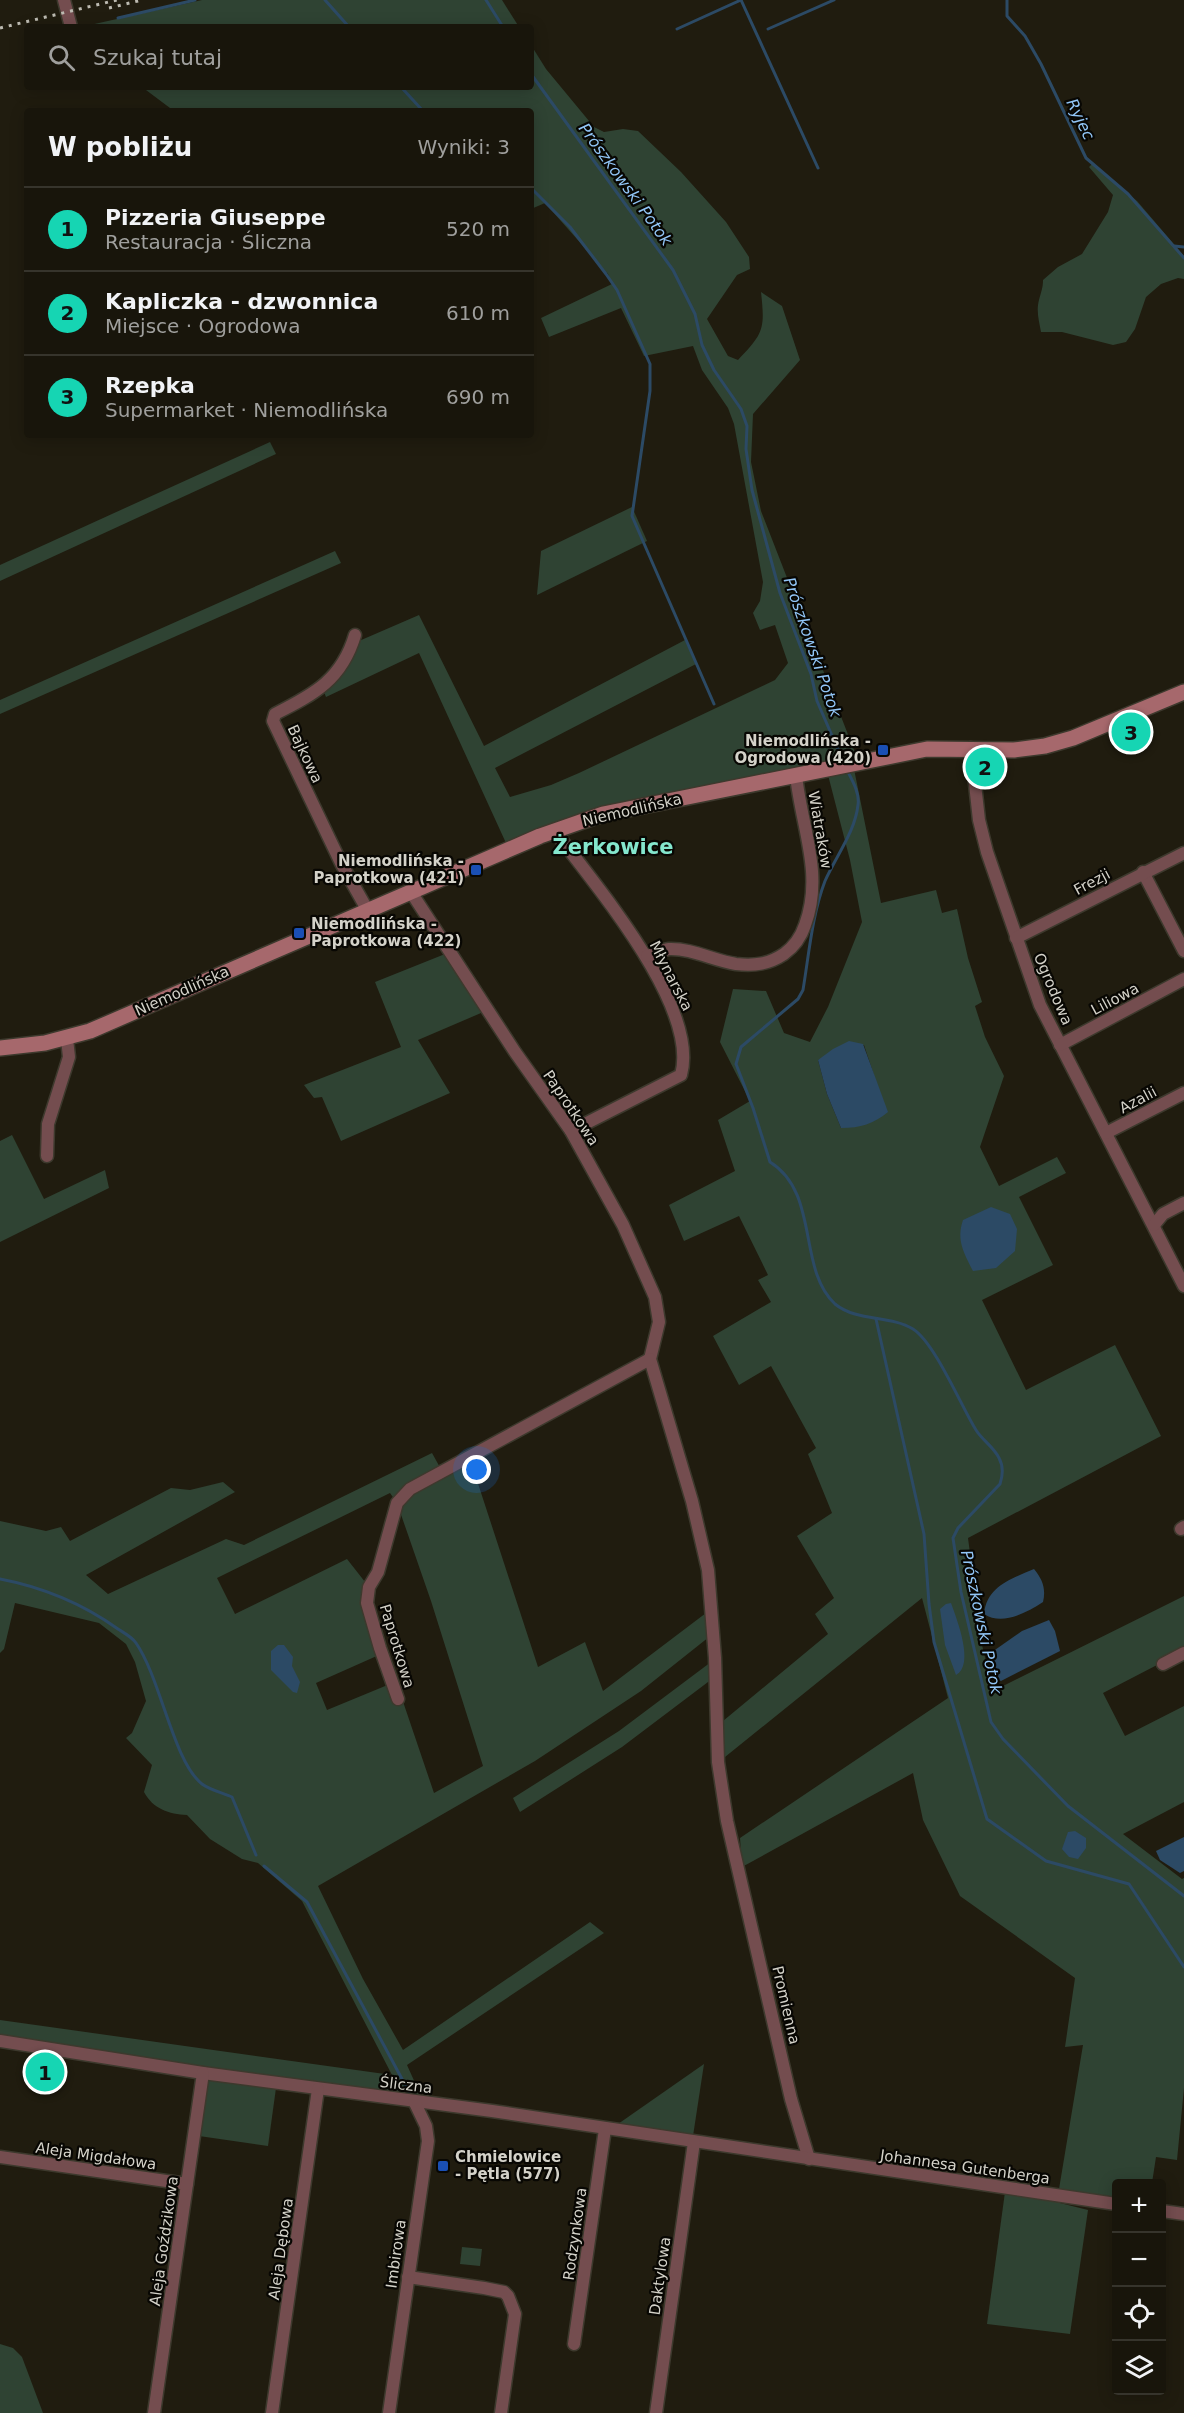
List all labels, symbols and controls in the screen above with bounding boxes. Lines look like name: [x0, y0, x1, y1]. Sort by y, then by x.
search box: [24, 24, 534, 90]
icon: search: [45, 41, 78, 74]
text: Szukaj tutaj: [93, 45, 222, 70]
water label: Ryjec: [1062, 95, 1099, 143]
water label: Prószkowski Potok: [575, 119, 677, 250]
text: W pobliżu: [48, 132, 192, 162]
text: Wyniki: 3: [418, 135, 510, 159]
text: Pizzeria Giuseppe: [105, 205, 326, 230]
text: 1: [61, 217, 74, 241]
text: 520 m: [446, 217, 510, 241]
text: Restauracja · Śliczna: [105, 230, 312, 254]
text: Kapliczka - dzwonnica: [105, 289, 378, 314]
text: 2: [61, 301, 74, 325]
text: 610 m: [446, 301, 510, 325]
text: Miejsce · Ogrodowa: [105, 314, 300, 338]
text: Rzepka: [105, 373, 195, 398]
text: 3: [61, 385, 74, 409]
text: 690 m: [446, 385, 510, 409]
text: Supermarket · Niemodlińska: [105, 398, 388, 422]
water label: Prószkowski Potok: [780, 575, 846, 720]
pin: 3: [1112, 710, 1150, 754]
street label: Bajkowa: [284, 722, 326, 786]
place label: Niemodlińska - Ogrodowa (420): [735, 732, 871, 767]
marker: Niemodlińska - Ogrodowa (420): [876, 743, 890, 757]
pin: 2: [966, 744, 1004, 789]
street label: Niemodlińska: [581, 790, 683, 830]
street label: Wiatraków: [804, 790, 836, 870]
district label: Żerkowice: [553, 834, 673, 859]
place label: Niemodlińska - Paprotkowa (421): [314, 852, 464, 887]
marker: Niemodlińska - Paprotkowa (421): [469, 863, 483, 877]
street label: Frezji: [1071, 865, 1113, 899]
place label: Niemodlińska - Paprotkowa (422): [311, 915, 461, 950]
marker: Niemodlińska - Paprotkowa (422): [292, 926, 306, 940]
street label: Młynarska: [646, 938, 696, 1014]
street label: Ogrodowa: [1030, 950, 1076, 1028]
street label: Niemodlińska: [132, 962, 232, 1020]
street label: Liliowa: [1088, 979, 1142, 1019]
street label: Paprotkowa: [539, 1067, 603, 1149]
street label: Azalii: [1116, 1083, 1160, 1117]
your location: [462, 1455, 491, 1484]
water label: Prószkowski Potok: [957, 1548, 1006, 1697]
street label: Paprotkowa: [376, 1602, 418, 1690]
street label: Promienna: [768, 1964, 804, 2046]
pin: 1: [26, 2050, 64, 2094]
street label: Śliczna: [379, 2072, 433, 2097]
street label: Aleja Migdałowa: [34, 2139, 158, 2173]
street label: Johannesa Gutenberga: [878, 2146, 1051, 2188]
place label: Chmielowice - Pętla (577): [455, 2148, 561, 2183]
marker: Chmielowice - Pętla (577): [436, 2159, 450, 2173]
street label: Aleja Goździkowa: [146, 2175, 182, 2307]
map controls: [1112, 2179, 1166, 2395]
button: +: [1112, 2179, 1166, 2233]
street label: Rodzynkowa: [560, 2186, 590, 2282]
street label: Aleja Dębowa: [265, 2197, 297, 2301]
street label: Imbirowa: [382, 2218, 410, 2290]
button: −: [1112, 2233, 1166, 2287]
street label: Daktylowa: [646, 2236, 674, 2316]
button: locate: [1112, 2287, 1166, 2341]
button: layers: [1112, 2341, 1166, 2395]

